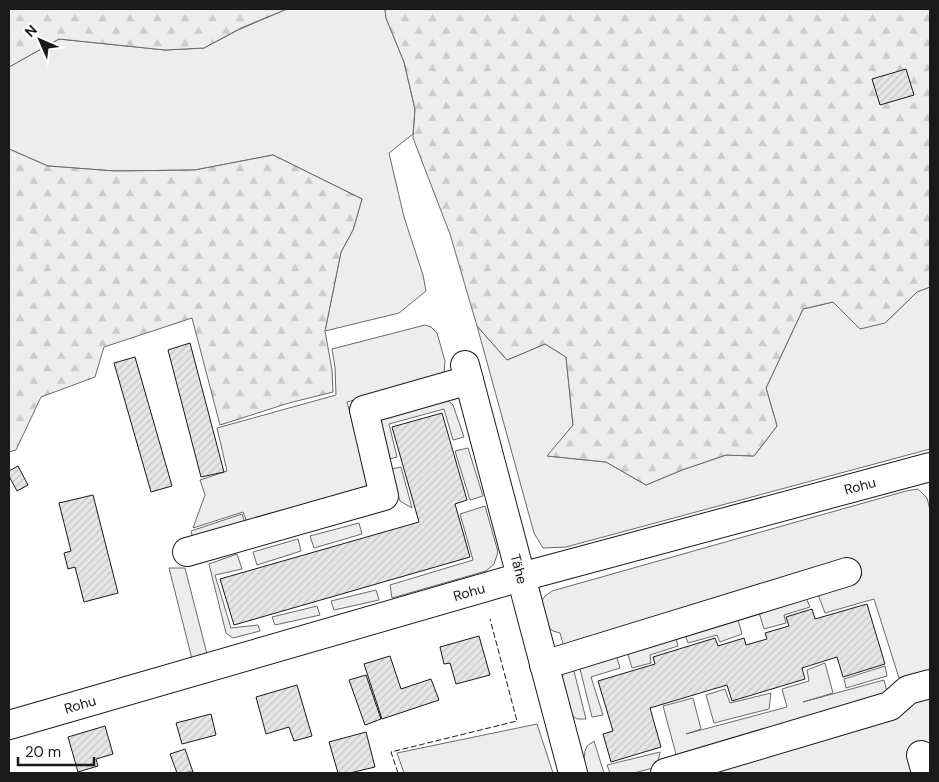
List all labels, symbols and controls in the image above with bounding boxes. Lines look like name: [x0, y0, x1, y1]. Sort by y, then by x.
north arrow: [15, 15, 65, 65]
text: N: [21, 21, 41, 41]
street label: Rohu: [842, 473, 878, 499]
street label: Tähe: [506, 552, 532, 586]
street label: Rohu: [451, 579, 487, 605]
street label: Rohu: [62, 691, 98, 718]
scale bar: [18, 734, 94, 766]
text: 20 m: [25, 742, 61, 762]

